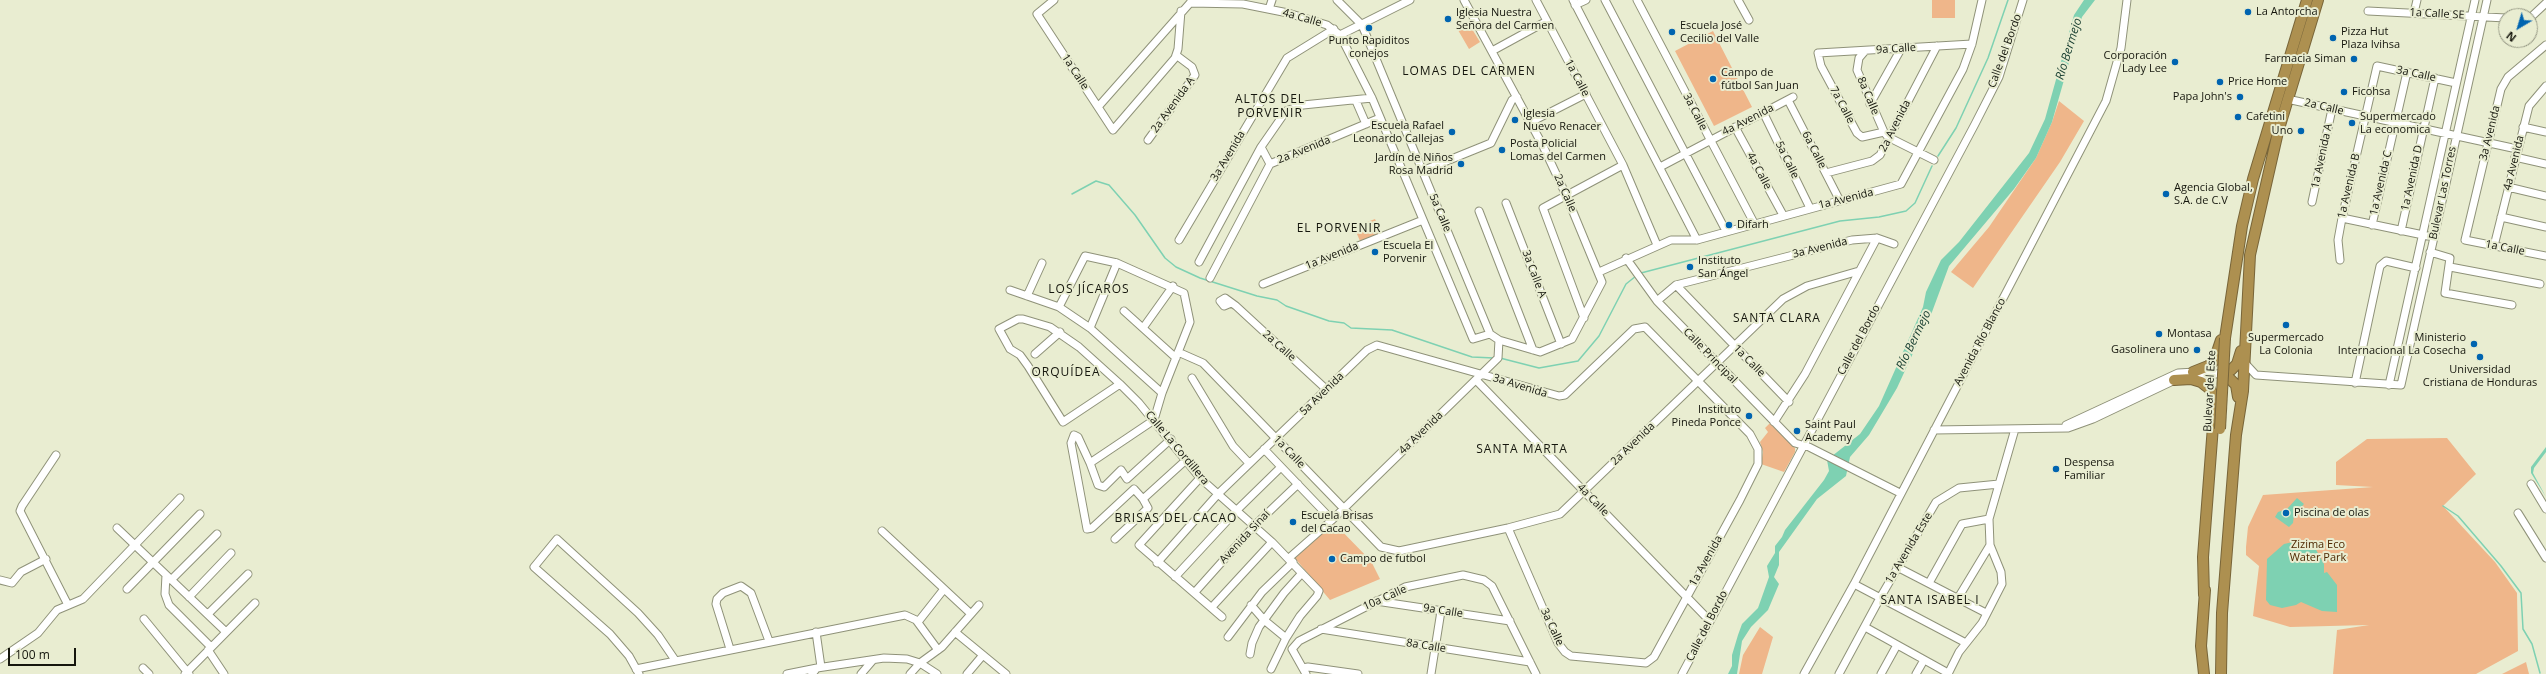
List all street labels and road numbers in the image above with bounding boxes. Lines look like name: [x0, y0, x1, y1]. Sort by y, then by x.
street label: 4a Calle: [1281, 6, 1323, 30]
street label: 1a Calle SE: [2409, 6, 2465, 22]
street label: Calle del Bordo: [1986, 12, 2024, 90]
street label: 9a Calle: [1876, 41, 1916, 57]
street label: 1a Calle: [1059, 52, 1091, 92]
street label: 1a Calle: [1562, 57, 1592, 99]
street label: 3a Calle: [2395, 63, 2437, 85]
street label: 2a Avenida A: [1148, 74, 1198, 136]
street label: 8a Calle: [1854, 75, 1882, 117]
street label: 7a Calle: [1827, 84, 1857, 126]
street label: 3a Calle: [1680, 91, 1710, 133]
street label: 2a Calle: [2303, 96, 2345, 118]
street label: 2a Avenida: [1876, 98, 1914, 154]
street label: 4a Avenida: [1720, 101, 1776, 139]
street label: 3a Avenida: [2477, 104, 2503, 162]
street label: 1a Avenida A: [2309, 122, 2335, 190]
street label: 3a Avenida: [1208, 128, 1248, 184]
street label: 6a Calle: [1799, 129, 1829, 171]
street label: 2a Avenida: [1275, 133, 1333, 167]
street label: 4a Avenida: [2501, 134, 2527, 192]
street label: 5a Calle: [1772, 139, 1802, 181]
street label: 1a Avenida D: [2399, 144, 2425, 212]
street label: Bulevar Las Torres: [2427, 145, 2459, 241]
street label: 1a Avenida C: [2367, 149, 2395, 217]
street label: 4a Calle: [1744, 150, 1774, 192]
street label: 1a Avenida B: [2335, 152, 2363, 220]
street label: 2a Calle: [1551, 172, 1579, 214]
street label: 1a Avenida: [1817, 186, 1875, 212]
street label: 5a Calle: [1426, 192, 1454, 234]
street label: 3a Avenida: [1791, 235, 1849, 261]
street label: 1a Calle: [2484, 238, 2526, 258]
street label: 1a Avenida: [1303, 239, 1361, 273]
street label: 3a Calle A: [1519, 248, 1549, 300]
street label: Avenida Río Blanco: [1951, 296, 2009, 388]
street label: Calle del Bordo: [1835, 303, 1883, 377]
street label: Calle Principal: [1680, 326, 1740, 386]
street label: 2a Calle: [1260, 328, 1298, 364]
street label: 1a Calle: [1730, 342, 1768, 380]
street label: Bulevar del Este: [2201, 350, 2219, 432]
street label: 5a Avenida: [1297, 370, 1347, 418]
street label: 3a Avenida: [1491, 371, 1549, 401]
street label: Calle La Cordillera: [1142, 408, 1212, 488]
street label: 4a Avenida: [1396, 409, 1446, 457]
street label: 2a Avenida: [1608, 420, 1658, 468]
street label: 1a Calle: [1270, 433, 1308, 471]
street label: 4a Calle: [1574, 481, 1612, 519]
street label: Avenida Sinaí: [1217, 508, 1273, 566]
street label: 1a Avenida Este: [1883, 510, 1935, 586]
street label: 1a Avenida: [1687, 533, 1725, 589]
street label: 10a Calle: [1361, 583, 1409, 613]
street label: Calle del Bordo: [1683, 588, 1731, 664]
street label: 9a Calle: [1422, 601, 1464, 621]
street label: 3a Calle: [1538, 606, 1566, 648]
street label: 8a Calle: [1405, 636, 1447, 656]

